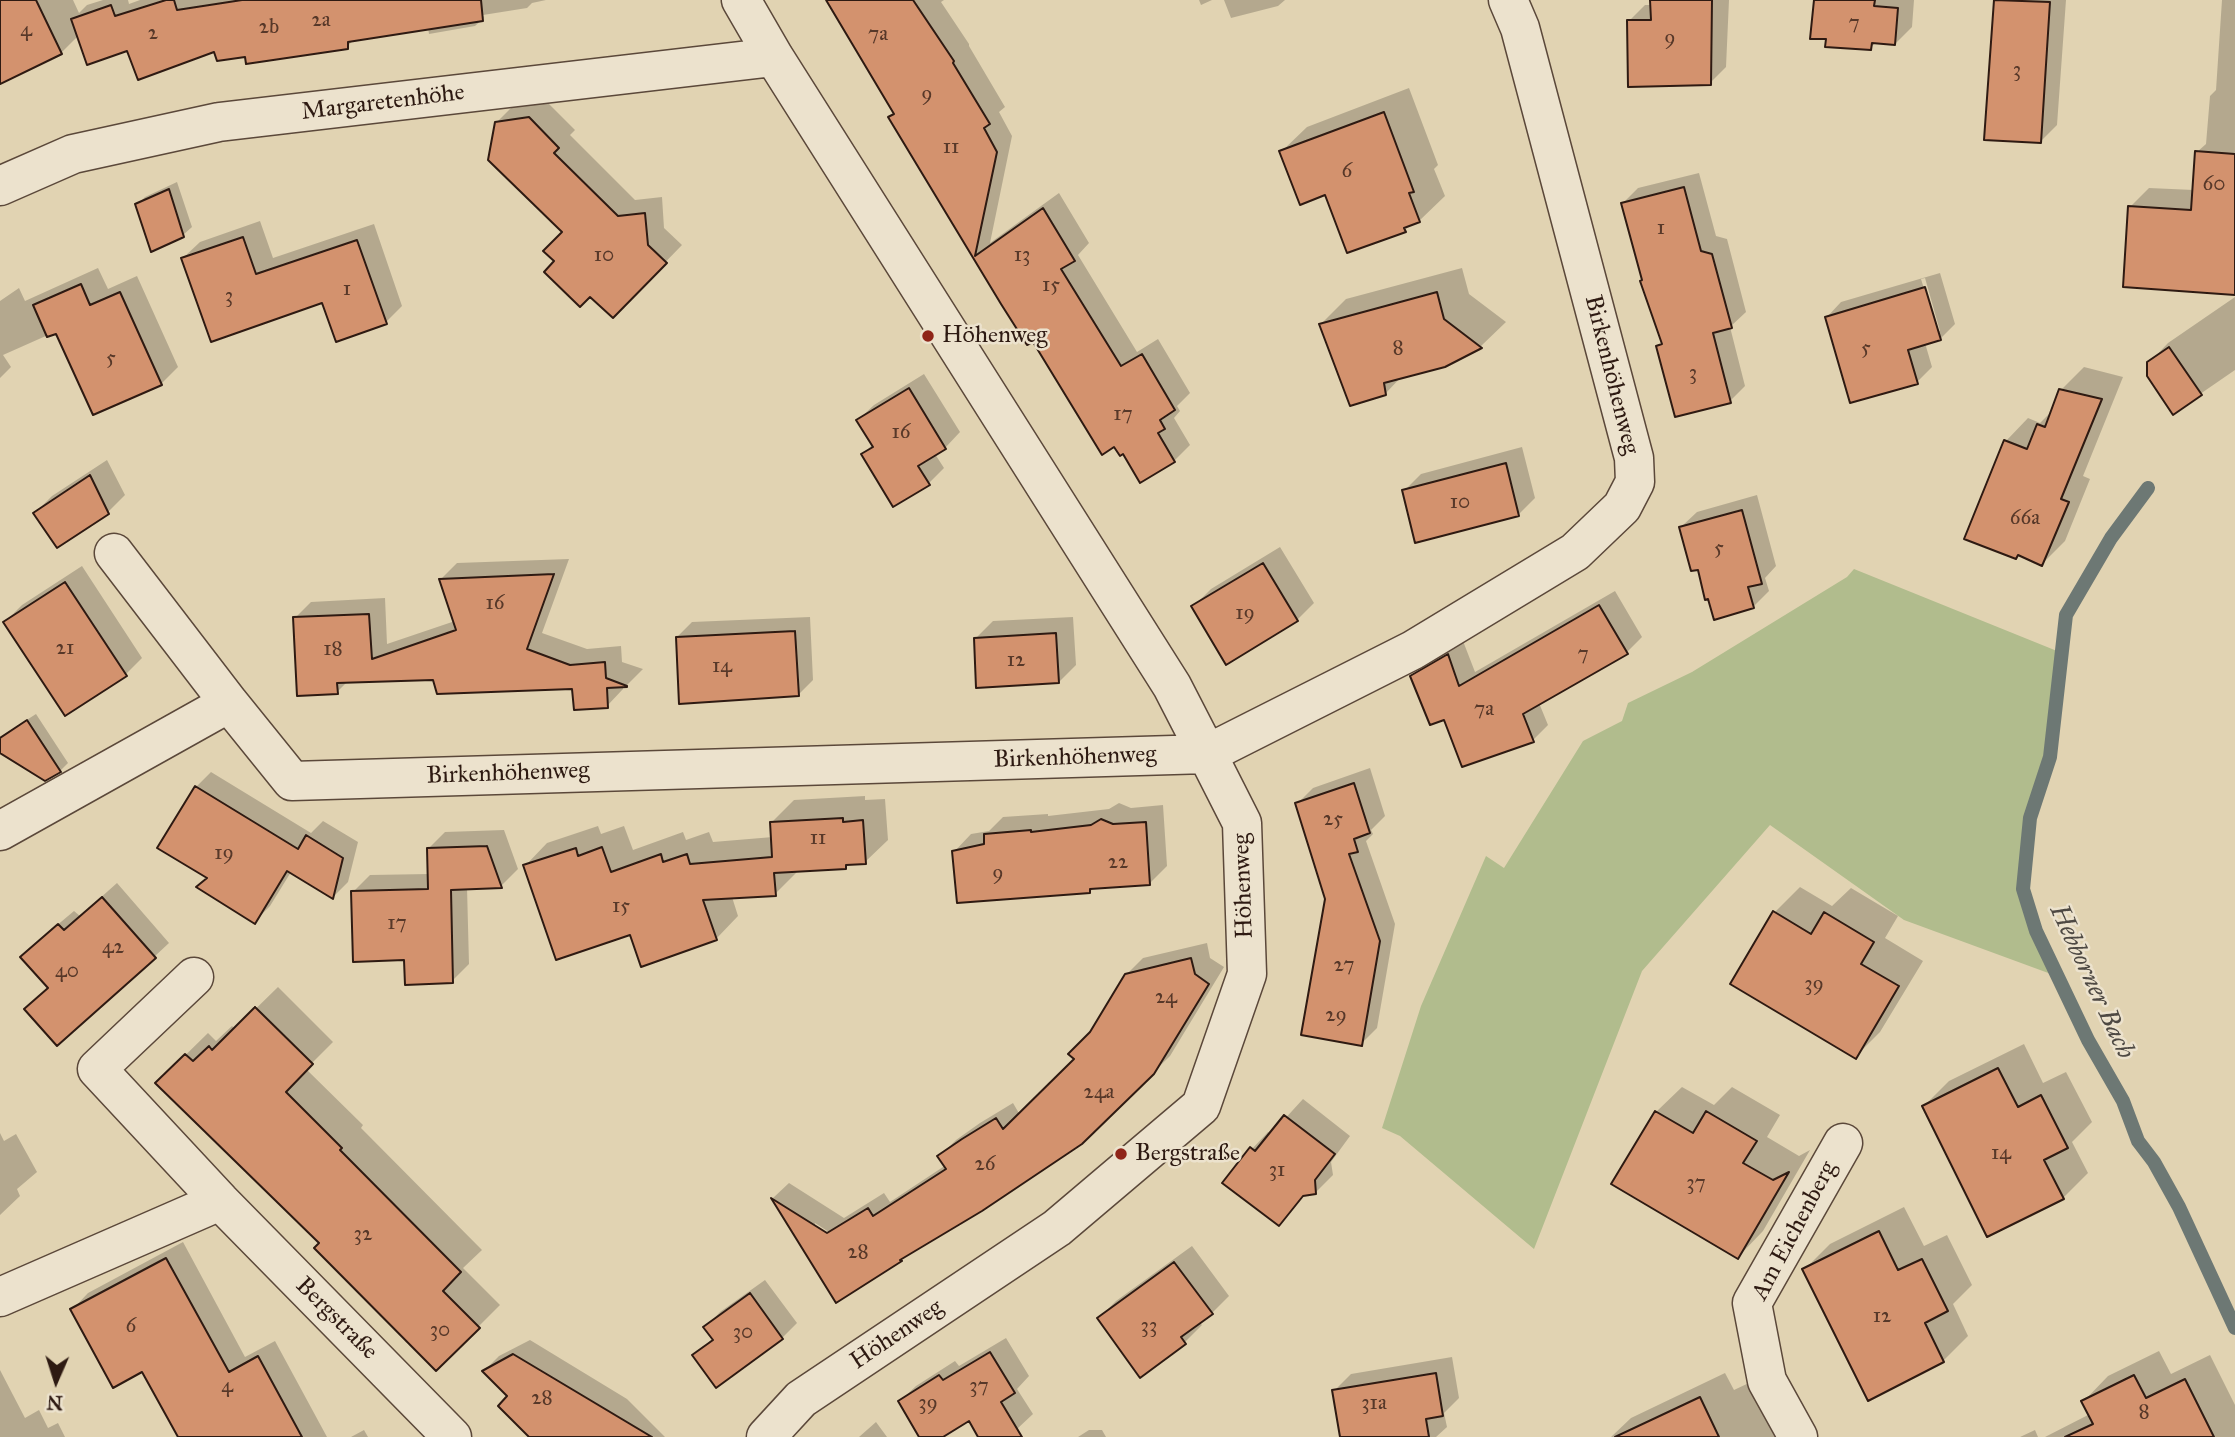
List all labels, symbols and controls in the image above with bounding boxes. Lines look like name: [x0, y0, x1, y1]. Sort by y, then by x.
house number: 2a: [311, 8, 331, 34]
house number: 7: [1848, 11, 1860, 37]
house number: 2b: [259, 15, 279, 41]
house number: 4: [20, 18, 32, 44]
house number: 2: [148, 21, 158, 47]
house number: 7a: [868, 22, 888, 48]
house number: 9: [1664, 26, 1676, 52]
house number: 3: [2013, 58, 2021, 84]
street label: Margaretenhöhe: [300, 79, 466, 127]
house number: 9: [921, 82, 933, 108]
house number: 11: [943, 135, 959, 161]
house number: 6: [1342, 159, 1352, 185]
house number: 60: [2203, 172, 2225, 198]
house number: 1: [1657, 216, 1665, 242]
house number: 10: [594, 243, 614, 269]
house number: 13: [1014, 243, 1030, 269]
house number: 15: [1042, 273, 1060, 299]
house number: 1: [343, 277, 351, 303]
house number: 3: [225, 284, 233, 310]
street label: Birkenhöhenweg: [1577, 292, 1645, 458]
place label: Höhenweg: [942, 322, 1047, 350]
marker: Höhenweg: [920, 328, 936, 344]
house number: 8: [1392, 336, 1404, 362]
house number: 5: [1861, 336, 1871, 362]
house number: 5: [106, 346, 116, 372]
house number: 3: [1689, 361, 1697, 387]
house number: 17: [1113, 402, 1133, 428]
house number: 16: [891, 420, 911, 446]
house number: 10: [1450, 490, 1470, 516]
house number: 66a: [2010, 506, 2040, 532]
house number: 5: [1714, 536, 1724, 562]
house number: 16: [485, 591, 505, 617]
house number: 19: [1235, 601, 1255, 627]
house number: 21: [56, 636, 74, 662]
house number: 18: [323, 637, 343, 663]
house number: 7: [1577, 642, 1589, 668]
house number: 12: [1007, 648, 1025, 674]
house number: 14: [712, 654, 732, 680]
house number: 7a: [1474, 697, 1494, 723]
street label: Birkenhöhenweg: [993, 741, 1157, 775]
street label: Birkenhöhenweg: [426, 757, 590, 791]
house number: 25: [1323, 807, 1343, 833]
house number: 11: [810, 826, 826, 852]
street label: Höhenweg: [1228, 833, 1260, 939]
house number: 19: [214, 841, 234, 867]
house number: 22: [1108, 850, 1128, 876]
house number: 9: [992, 861, 1004, 887]
house number: 15: [612, 894, 630, 920]
water label: Hebborner Bach: [2042, 900, 2140, 1064]
house number: 17: [387, 911, 407, 937]
house number: 42: [102, 935, 124, 961]
house number: 27: [1334, 953, 1354, 979]
house number: 40: [55, 959, 79, 985]
house number: 39: [1804, 972, 1824, 998]
house number: 24: [1155, 985, 1177, 1011]
house number: 29: [1325, 1003, 1347, 1029]
house number: 24a: [1084, 1080, 1114, 1106]
place label: Bergstraße: [1135, 1140, 1240, 1168]
house number: 14: [1991, 1141, 2011, 1167]
marker: Bergstraße: [1113, 1146, 1129, 1162]
house number: 26: [974, 1152, 996, 1178]
street label: Am Eichenberg: [1746, 1157, 1844, 1305]
house number: 31: [1269, 1158, 1285, 1184]
house number: 37: [1686, 1171, 1706, 1197]
house number: 32: [354, 1222, 372, 1248]
house number: 28: [847, 1240, 869, 1266]
street label: Bergstraße: [289, 1272, 383, 1366]
street label: Höhenweg: [845, 1294, 949, 1376]
house number: 12: [1873, 1304, 1891, 1330]
house number: 6: [126, 1314, 136, 1340]
house number: 33: [1141, 1314, 1157, 1340]
house number: 30: [430, 1318, 450, 1344]
house number: 30: [733, 1320, 753, 1346]
north arrow: [21, 1346, 91, 1416]
house number: 4: [221, 1374, 233, 1400]
house number: 37: [969, 1374, 989, 1400]
house number: 28: [531, 1386, 553, 1412]
text: N: [46, 1391, 64, 1414]
house number: 39: [918, 1391, 938, 1417]
house number: 31a: [1361, 1391, 1387, 1417]
house number: 8: [2138, 1400, 2150, 1426]

